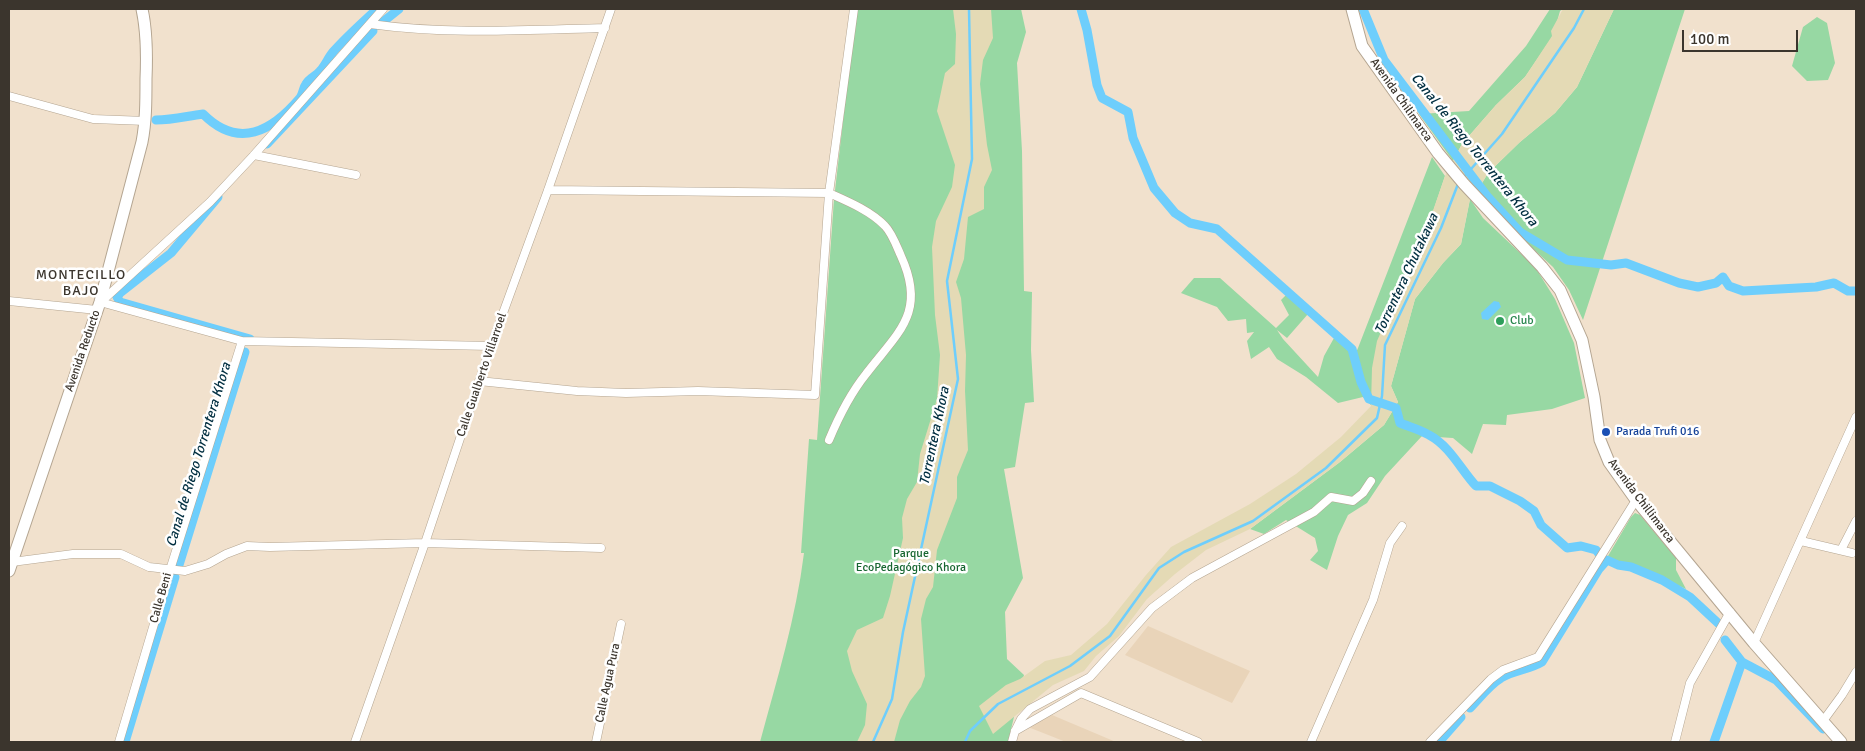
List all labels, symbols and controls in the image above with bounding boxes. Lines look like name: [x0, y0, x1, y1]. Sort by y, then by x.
scale bar: [1685, 20, 1801, 52]
text: 100 m: [1690, 30, 1730, 48]
street label: Avenida Chilimarca: [1367, 55, 1435, 145]
water label: Canal de Riego Torrentera Khora: [1407, 70, 1541, 230]
water label: Torrentera Chutakawa: [1372, 211, 1442, 337]
district label: MONTECILLO BAJO: [34, 267, 128, 300]
street label: Avenida Reducto: [62, 308, 104, 394]
street label: Calle Gualberto Villarroel: [454, 311, 510, 439]
place label: Club: [1510, 314, 1534, 328]
marker: Club: [1494, 315, 1506, 327]
water label: Canal de Riego Torrentera Khora: [163, 361, 235, 549]
water label: Torrentera Khora: [916, 385, 954, 487]
place label: Parada Trufi 016: [1616, 425, 1699, 439]
marker: Parada Trufi 016: [1600, 426, 1612, 438]
street label: Avenida Chillimarca: [1605, 456, 1677, 546]
park label: Parque EcoPedagógico Khora: [856, 547, 966, 575]
street label: Calle Beni: [147, 571, 175, 625]
street label: Calle Agua Pura: [593, 642, 623, 724]

